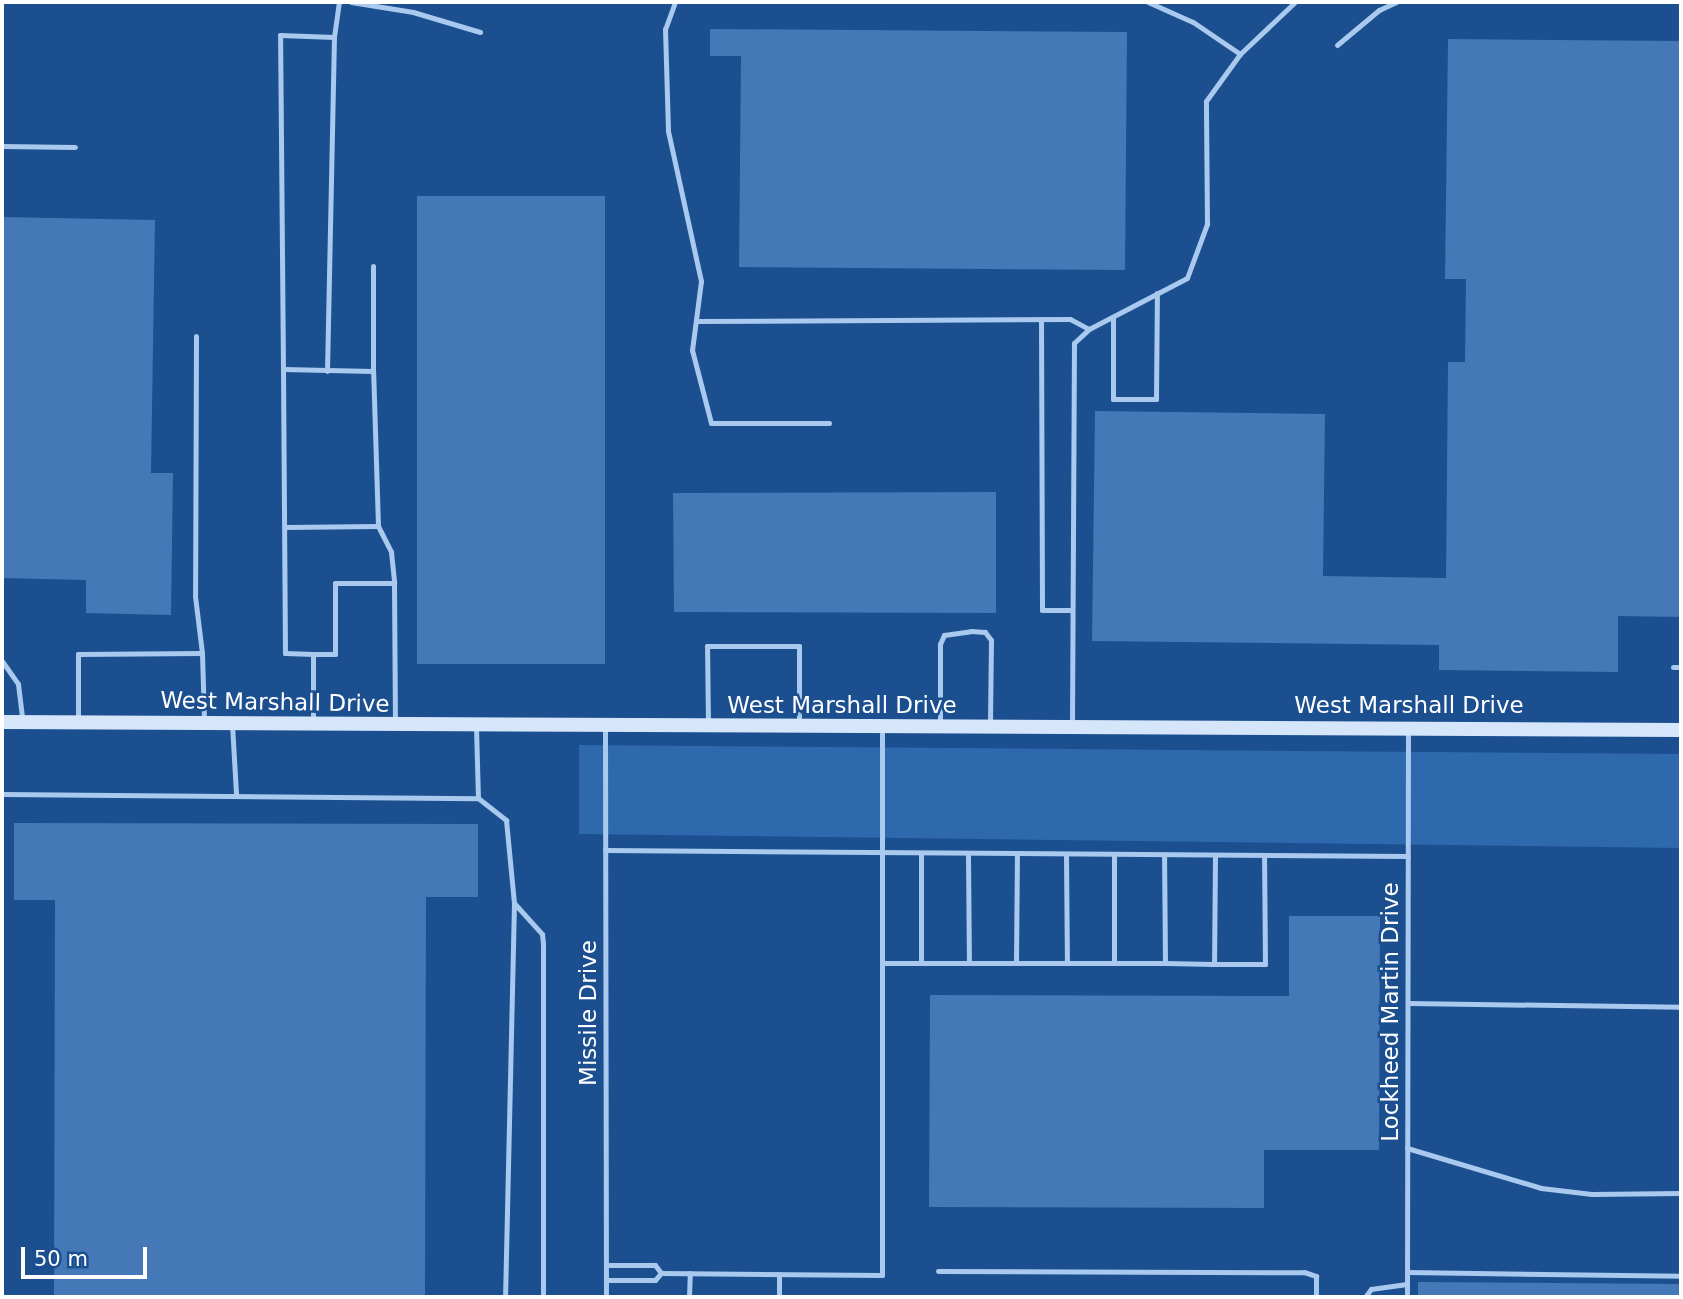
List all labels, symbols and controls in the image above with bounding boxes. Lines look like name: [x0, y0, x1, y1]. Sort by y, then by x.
street label: West Marshall Drive: [160, 686, 390, 718]
street label: West Marshall Drive: [727, 691, 957, 719]
street label: West Marshall Drive: [1294, 691, 1524, 719]
street label: Lockheed Martin Drive: [1376, 882, 1404, 1142]
street label: Missile Drive: [574, 940, 602, 1086]
scale bar: [24, 1232, 150, 1276]
text: 50 m: [34, 1247, 88, 1271]

